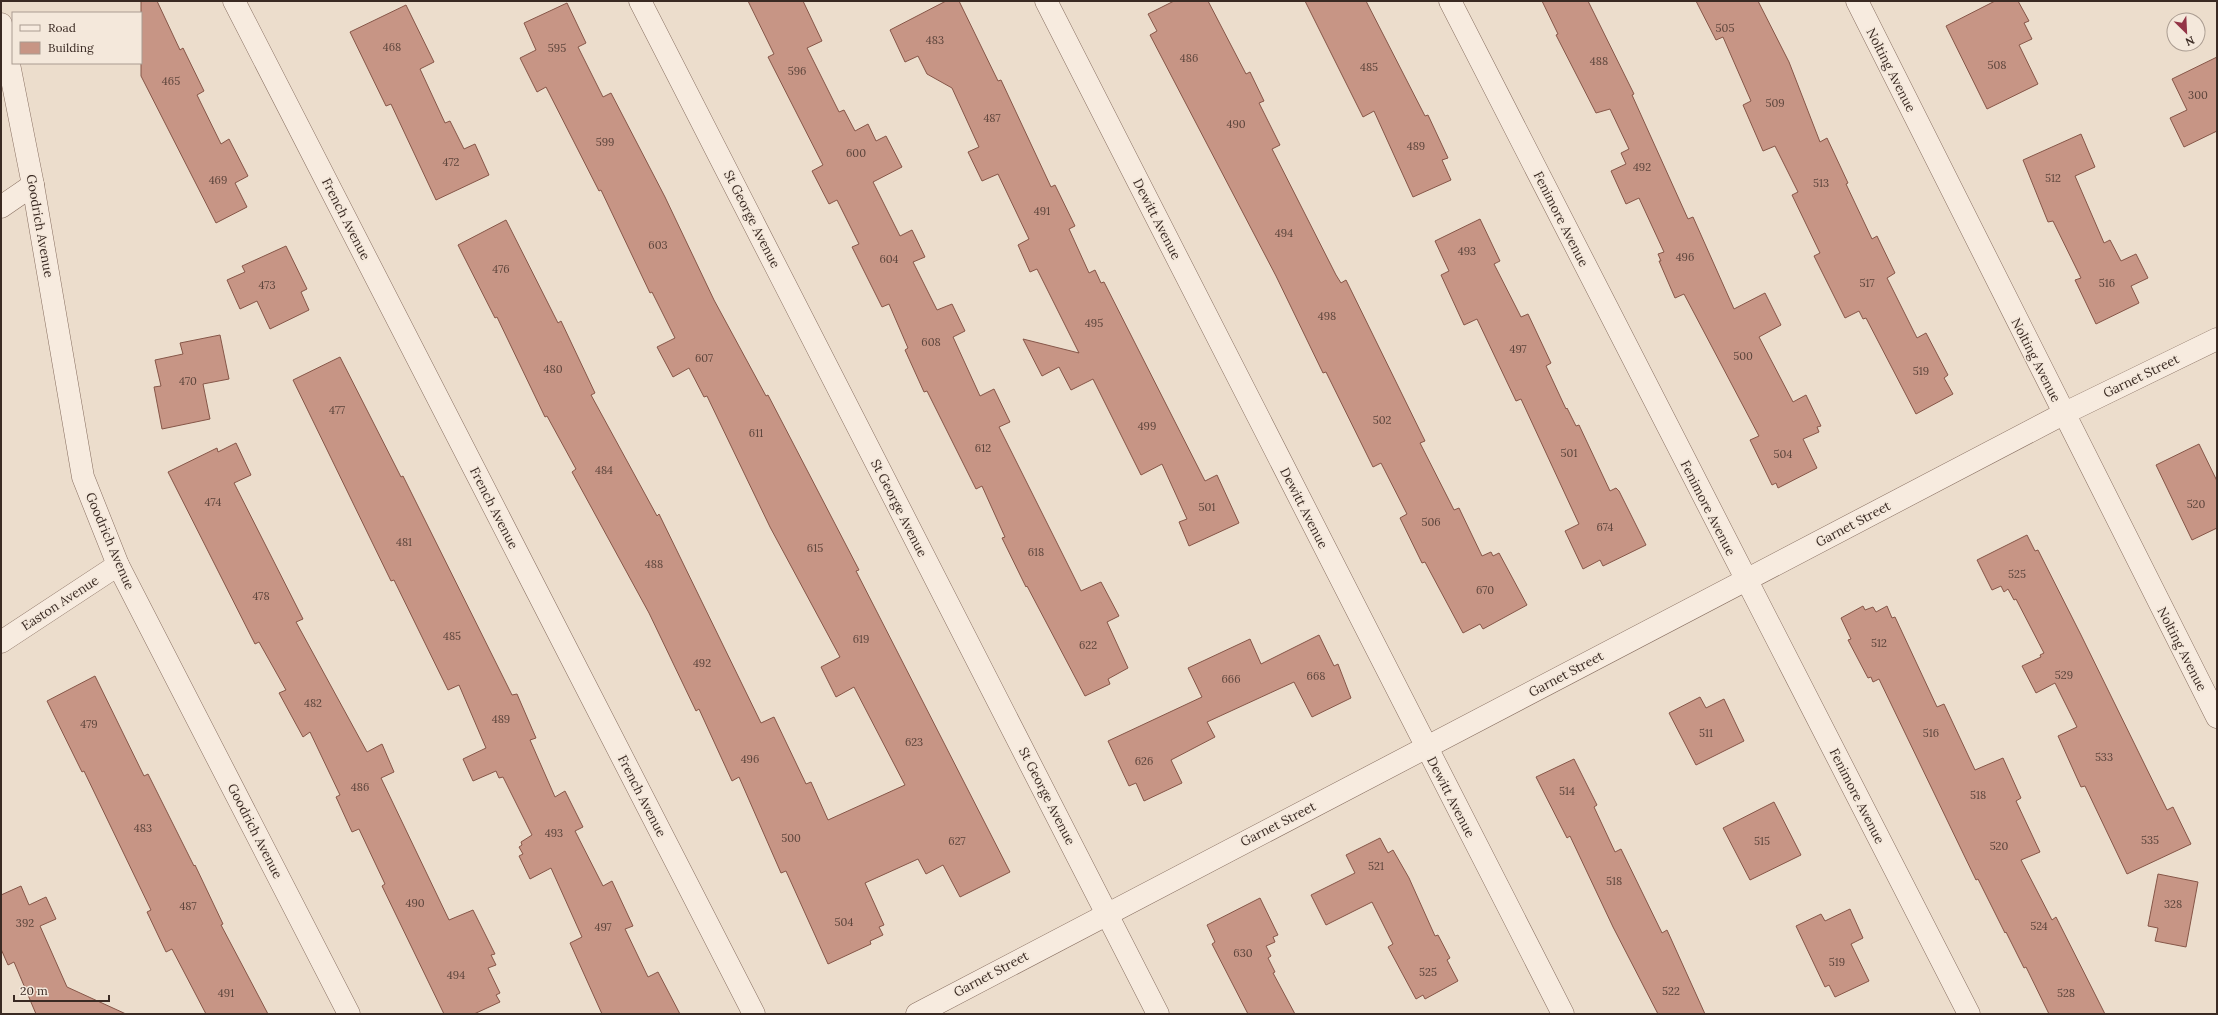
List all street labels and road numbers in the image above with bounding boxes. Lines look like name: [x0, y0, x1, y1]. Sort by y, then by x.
street label: Nolting Avenue: [1862, 25, 1920, 115]
street label: St George Avenue: [720, 167, 784, 271]
street label: Fenimore Avenue: [1530, 168, 1592, 270]
street label: Goodrich Avenue: [23, 173, 57, 279]
street label: French Avenue: [318, 175, 374, 263]
street label: Dewitt Avenue: [1129, 176, 1185, 262]
street label: Nolting Avenue: [2007, 315, 2065, 405]
street label: Garnet Street: [2100, 350, 2182, 402]
street label: St George Avenue: [867, 456, 931, 560]
street label: Fenimore Avenue: [1677, 457, 1739, 559]
street label: French Avenue: [466, 464, 522, 552]
street label: Dewitt Avenue: [1276, 465, 1332, 551]
street label: Goodrich Avenue: [82, 490, 138, 592]
street label: Garnet Street: [1813, 497, 1893, 551]
street label: Easton Avenue: [18, 572, 102, 634]
street label: Nolting Avenue: [2153, 604, 2211, 694]
street label: Garnet Street: [1526, 647, 1606, 701]
street label: St George Avenue: [1015, 744, 1079, 848]
street label: Fenimore Avenue: [1826, 745, 1888, 847]
street label: French Avenue: [614, 752, 670, 840]
street label: Dewitt Avenue: [1423, 754, 1479, 840]
street label: Goodrich Avenue: [224, 781, 286, 881]
street label: Garnet Street: [1237, 798, 1319, 850]
street label: Garnet Street: [951, 947, 1031, 1001]

